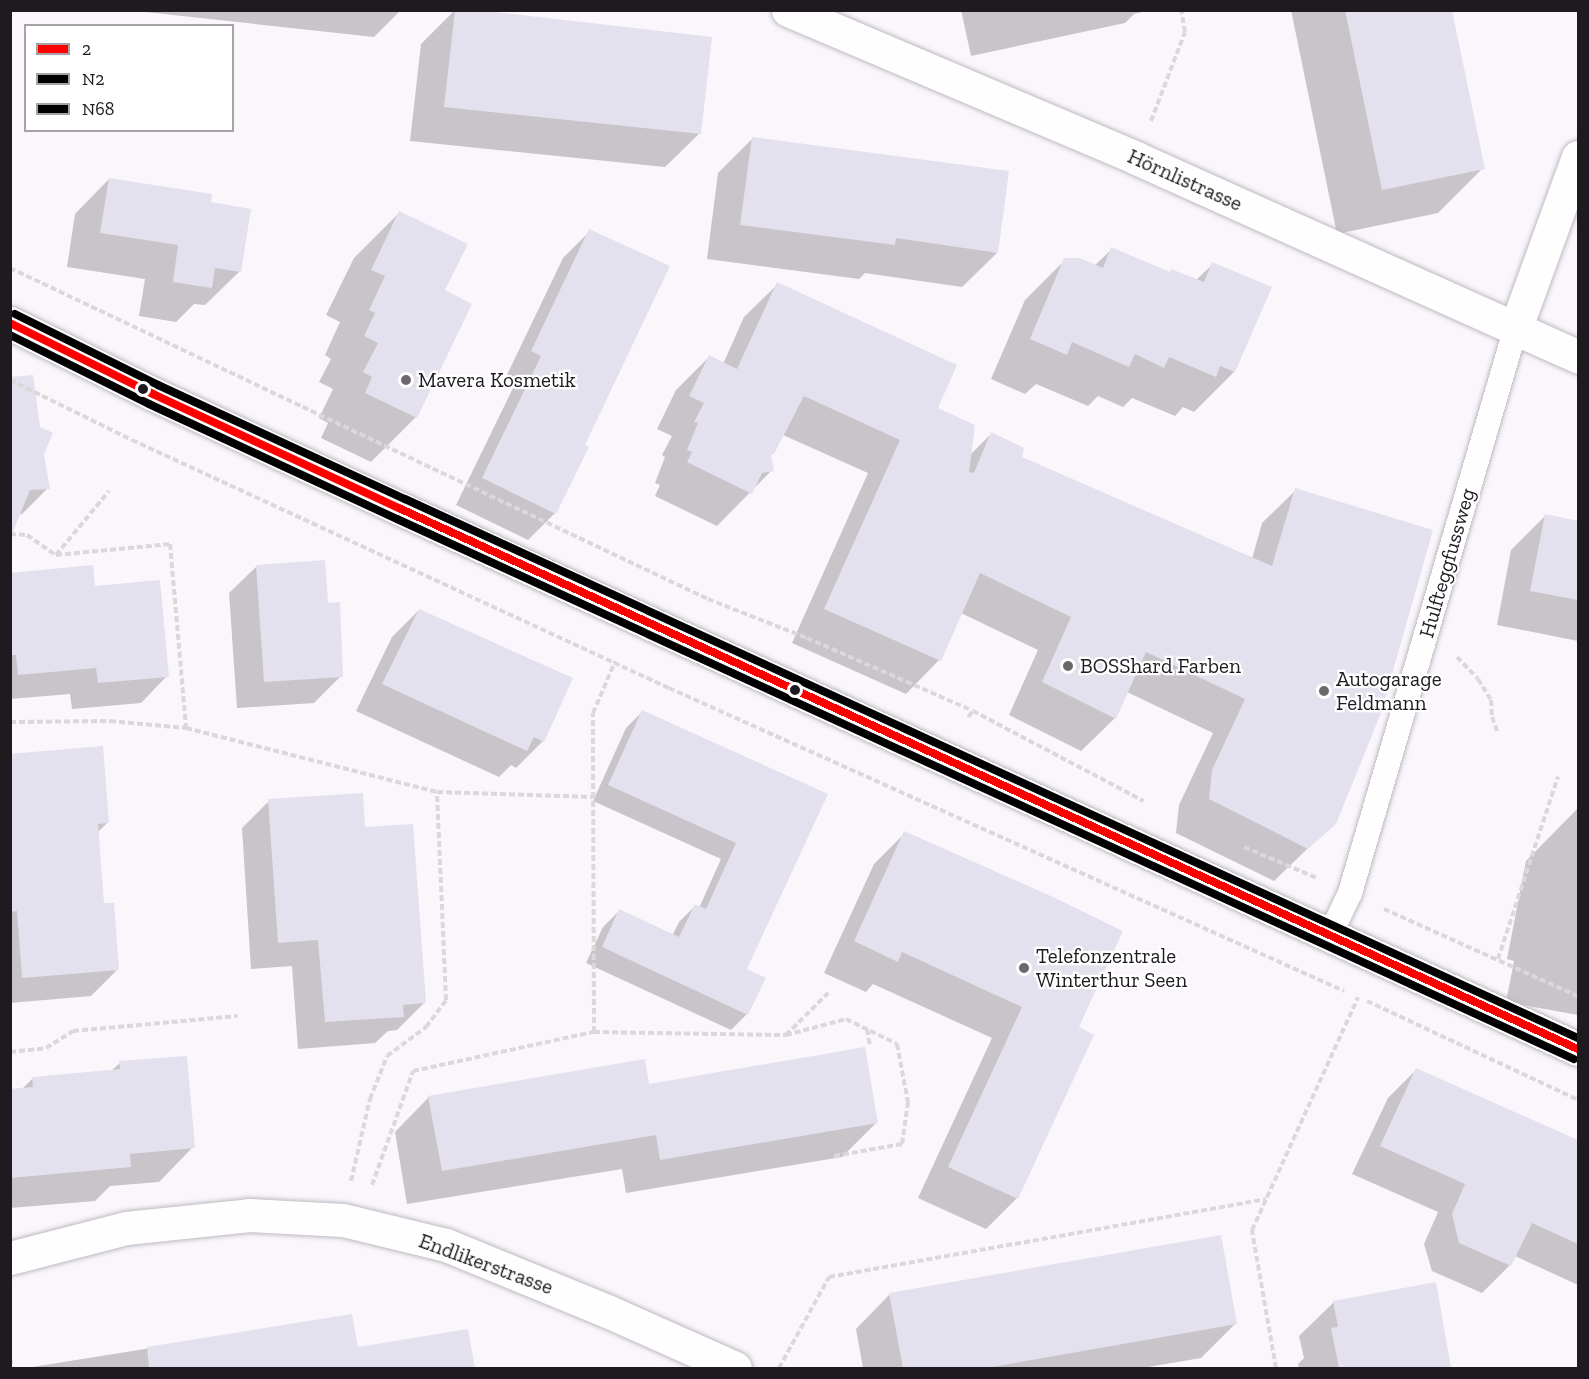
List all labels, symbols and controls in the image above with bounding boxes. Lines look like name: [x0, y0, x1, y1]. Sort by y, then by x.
legend: [24, 24, 234, 132]
text: 2: [82, 38, 91, 60]
text: N2: [82, 68, 105, 90]
text: N68: [82, 98, 115, 120]
street label: Hörnlistrasse: [1124, 144, 1246, 216]
place label: Mavera Kosmetik: [418, 367, 576, 393]
marker: Mavera Kosmetik: [399, 373, 413, 387]
unlabelled marker: [137, 383, 149, 395]
street label: Hulfteggfussweg: [1414, 485, 1480, 641]
place label: BOSShard Farben: [1080, 653, 1241, 679]
marker: BOSShard Farben: [1061, 659, 1075, 673]
place label: Autogarage Feldmann: [1336, 666, 1442, 716]
unlabelled marker: [789, 684, 801, 696]
marker: Autogarage Feldmann: [1317, 684, 1331, 698]
place label: Telefonzentrale Winterthur Seen: [1036, 943, 1188, 993]
marker: Telefonzentrale Winterthur Seen: [1017, 961, 1031, 975]
street label: Endlikerstrasse: [416, 1228, 556, 1300]

